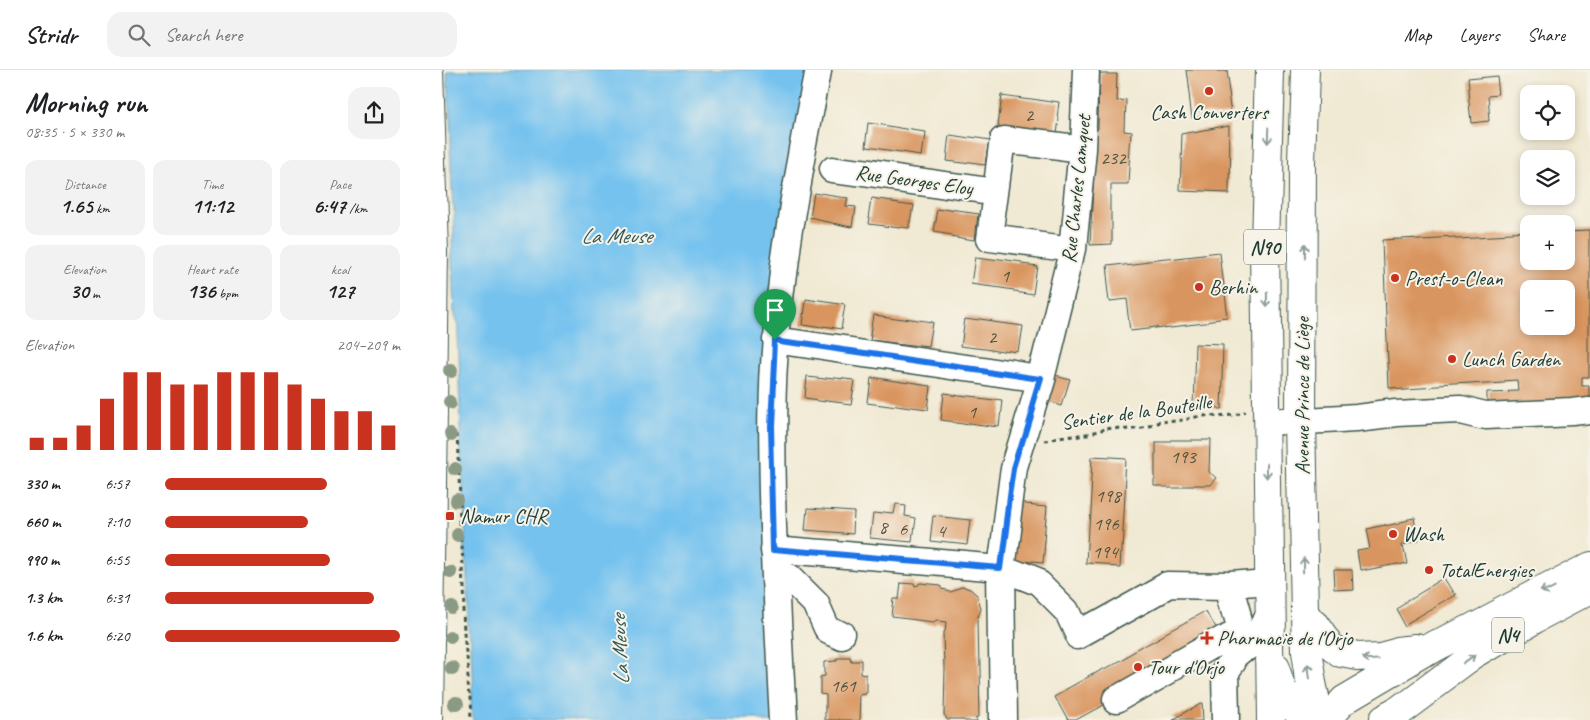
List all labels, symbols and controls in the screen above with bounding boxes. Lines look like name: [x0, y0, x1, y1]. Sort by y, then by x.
search box: [107, 12, 457, 57]
text: Stridr: [25, 20, 77, 50]
icon: search: [125, 21, 153, 49]
text: Search here: [165, 23, 242, 47]
text: Map: [1404, 24, 1432, 46]
text: Layers: [1460, 24, 1499, 46]
text: Share: [1527, 24, 1565, 46]
text: Morning run: [25, 85, 147, 120]
marker: Cash Converters: [1203, 85, 1215, 97]
map controls: [1520, 85, 1575, 335]
button: locate: [1520, 85, 1575, 140]
button: share: [348, 87, 400, 139]
place label: Cash Converters: [1150, 99, 1270, 125]
house number: 2: [1025, 103, 1035, 127]
street label: Rue Charles Lamquet: [1055, 112, 1097, 264]
text: 08:35 · 5 × 330 m: [25, 122, 124, 142]
one-way arrow: [1263, 128, 1272, 144]
house number: 232: [1100, 146, 1127, 170]
button: layers: [1520, 150, 1575, 205]
street label: Rue Georges Eloy: [854, 159, 976, 201]
text: Distance: [64, 176, 106, 193]
text: Time: [202, 176, 223, 193]
text: Pace: [329, 176, 351, 193]
text: 1.65: [60, 193, 93, 219]
text: 11:12: [192, 193, 233, 219]
text: 6:47: [313, 193, 346, 219]
text: km: [93, 200, 110, 217]
text: /km: [346, 200, 367, 217]
button: +: [1520, 215, 1575, 270]
water label: La Meuse: [581, 222, 655, 250]
road number: N90: [1244, 230, 1286, 264]
one-way arrow: [1298, 243, 1307, 259]
text: Elevation: [63, 261, 106, 278]
text: Heart rate: [187, 261, 238, 278]
text: kcal: [331, 261, 349, 278]
house number: 1: [1001, 264, 1011, 288]
place label: Prest-o-Clean: [1405, 265, 1503, 291]
marker: Prest-o-Clean: [1389, 272, 1401, 284]
place label: Berhin: [1209, 274, 1259, 300]
text: 30: [70, 278, 89, 304]
text: 136: [187, 278, 216, 304]
text: 127: [326, 278, 354, 304]
button: −: [1520, 280, 1575, 335]
marker: Berhin: [1193, 281, 1205, 293]
text: m: [89, 285, 100, 302]
text: bpm: [216, 285, 238, 302]
pin: [754, 289, 796, 340]
one-way arrow: [1261, 290, 1270, 306]
icon: arrive: [761, 296, 789, 324]
street label: Avenue Prince de Liège: [1289, 315, 1315, 475]
house number: 2: [988, 325, 998, 349]
text: Elevation: [25, 335, 74, 355]
text: 204–209 m: [337, 335, 400, 355]
place label: Lunch Garden: [1462, 346, 1562, 372]
marker: Lunch Garden: [1446, 353, 1458, 365]
street label: Sentier de la Bouteille: [1059, 388, 1215, 435]
house number: 1: [968, 400, 978, 424]
house number: 193: [1170, 445, 1197, 469]
one-way arrow: [1263, 464, 1273, 480]
text: 330 m: [25, 474, 60, 494]
text: 6:57: [105, 474, 130, 494]
house number: 198: [1095, 484, 1123, 508]
place label: Namur CHR: [460, 503, 550, 529]
marker: Namur CHR: [444, 510, 456, 522]
text: 660 m: [25, 512, 60, 532]
text: 7:10: [105, 512, 130, 532]
house number: 196: [1093, 512, 1120, 536]
house number: 8: [879, 515, 890, 539]
house number: 6: [899, 517, 909, 541]
house number: 4: [937, 519, 948, 543]
place label: Wash: [1403, 521, 1445, 547]
marker: Wash: [1387, 528, 1399, 540]
house number: 194: [1092, 540, 1120, 564]
text: 990 m: [25, 550, 59, 570]
text: 6:55: [105, 550, 130, 570]
one-way arrow: [1299, 556, 1309, 572]
place label: TotalEnergies: [1439, 557, 1535, 583]
marker: TotalEnergies: [1423, 564, 1435, 576]
one-way arrow: [1540, 585, 1555, 594]
text: 1.3 km: [25, 588, 62, 608]
text: 6:31: [105, 588, 130, 608]
water label: La Meuse: [604, 610, 636, 686]
road number: N4: [1492, 618, 1524, 652]
place label: Pharmacie de l'Orjo: [1217, 625, 1354, 651]
text: 1.6 km: [25, 626, 63, 646]
text: 6:20: [105, 626, 130, 646]
marker: Pharmacie de l'Orjo: [1201, 632, 1213, 644]
one-way arrow: [1361, 652, 1377, 661]
one-way arrow: [1463, 653, 1476, 664]
place label: Tour d'Orjo: [1148, 654, 1226, 680]
marker: Tour d'Orjo: [1132, 661, 1144, 673]
one-way arrow: [1304, 665, 1314, 681]
house number: 161: [830, 674, 857, 698]

